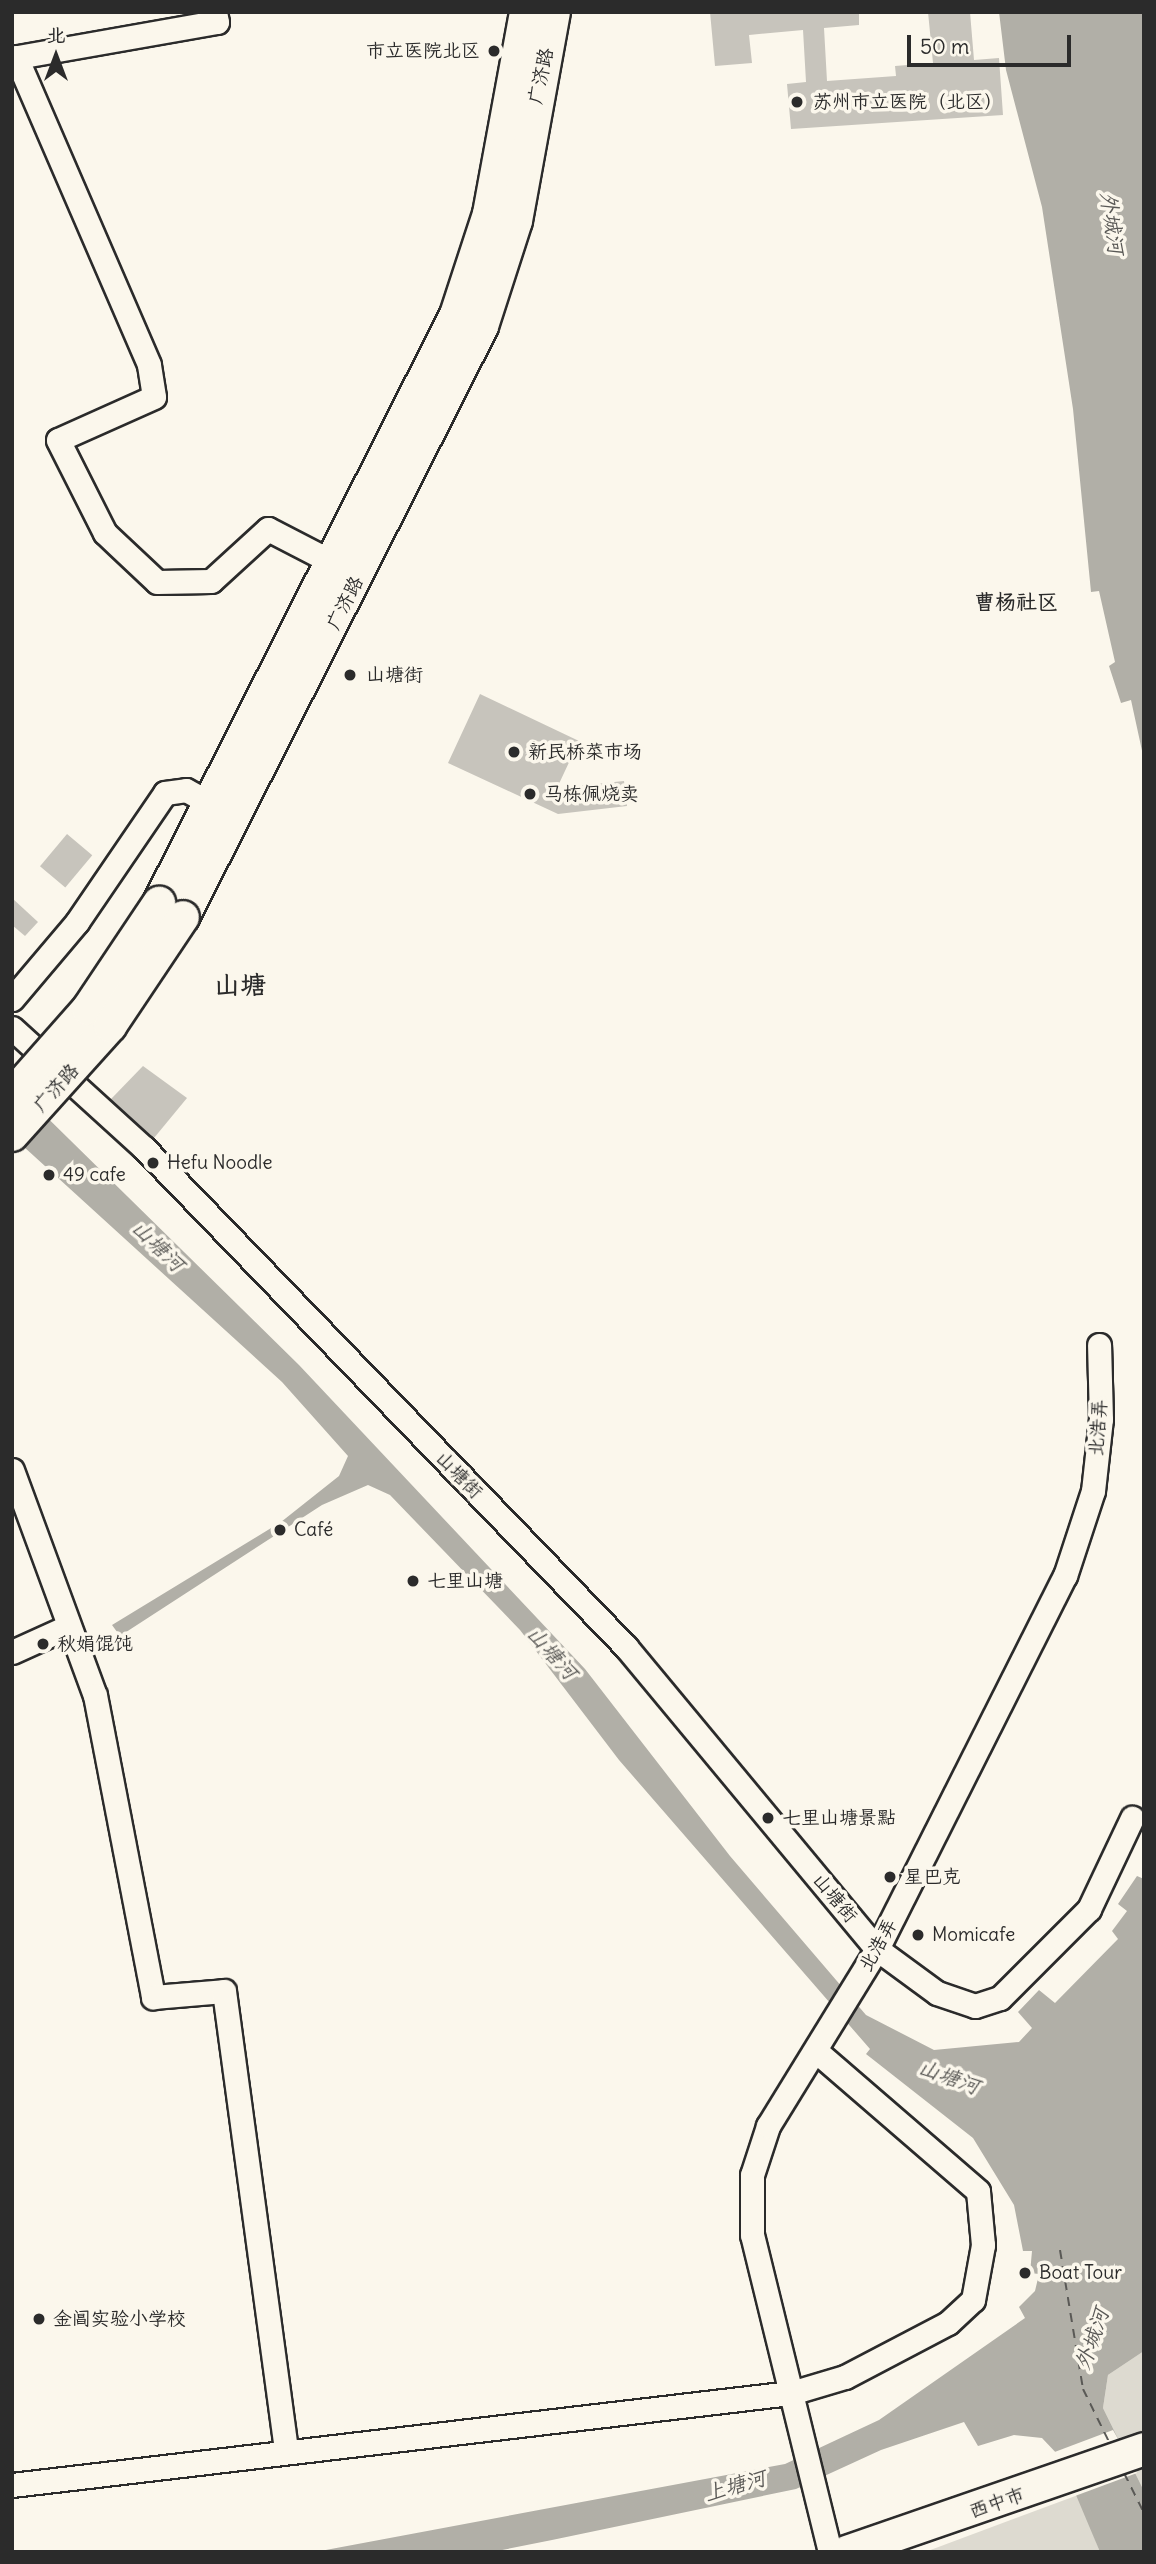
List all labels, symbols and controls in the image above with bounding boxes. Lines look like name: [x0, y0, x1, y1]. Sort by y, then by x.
north arrow: [21, 21, 91, 91]
scale bar: [911, 21, 1076, 65]
text: 北: [46, 23, 66, 47]
text: 50 m: [920, 33, 969, 60]
place label: 市立医院北区: [366, 40, 480, 62]
marker: 市立医院北区: [486, 43, 502, 59]
street label: 广济路: [524, 46, 558, 106]
place label: 苏州市立医院（北区）: [813, 91, 1003, 113]
marker: 苏州市立医院（北区）: [787, 92, 807, 112]
water label: 外城河: [1095, 190, 1129, 256]
street label: 广济路: [322, 572, 368, 634]
district label: 曹杨社区: [974, 589, 1058, 615]
place label: 山塘街: [366, 664, 423, 686]
marker: 山塘街: [340, 665, 360, 685]
place label: 新民桥菜市场: [528, 741, 642, 763]
marker: 新民桥菜市场: [506, 744, 522, 760]
place label: 马栋佩烧卖: [544, 783, 639, 805]
marker: 马栋佩烧卖: [522, 786, 538, 802]
district label: 山塘: [214, 969, 266, 1001]
street label: 广济路: [28, 1059, 84, 1117]
place label: Hefu Noodle: [167, 1152, 273, 1174]
marker: Hefu Noodle: [145, 1155, 161, 1171]
place label: 49 cafe: [63, 1164, 126, 1186]
marker: 49 cafe: [41, 1167, 57, 1183]
water label: 山塘河: [127, 1215, 189, 1277]
street label: 北浩弄: [1085, 1399, 1111, 1457]
street label: 山塘街: [431, 1447, 487, 1503]
place label: Café: [294, 1519, 333, 1541]
marker: Café: [272, 1522, 288, 1538]
place label: 七里山塘: [427, 1570, 503, 1592]
marker: 七里山塘: [405, 1573, 421, 1589]
water label: 山塘河: [522, 1621, 582, 1685]
place label: 秋娟馄饨: [57, 1633, 133, 1655]
marker: 秋娟馄饨: [35, 1636, 51, 1652]
place label: 七里山塘景點: [782, 1807, 896, 1829]
marker: 七里山塘景點: [760, 1810, 776, 1826]
place label: 星巴克: [904, 1866, 961, 1888]
street label: 山塘街: [808, 1869, 862, 1927]
marker: 星巴克: [882, 1869, 898, 1885]
street label: 北浩弄: [854, 1915, 902, 1975]
place label: Momicafe: [932, 1924, 1015, 1946]
marker: Momicafe: [910, 1927, 926, 1943]
water label: 山塘河: [915, 2054, 983, 2100]
place label: Boat Tour: [1039, 2262, 1122, 2284]
marker: Boat Tour: [1017, 2265, 1033, 2281]
water label: 外城河: [1070, 2305, 1114, 2373]
place label: 金阊实验小学校: [53, 2308, 186, 2330]
marker: 金阊实验小学校: [31, 2311, 47, 2327]
water label: 上塘河: [701, 2465, 769, 2507]
street label: 西中市: [966, 2483, 1028, 2523]

